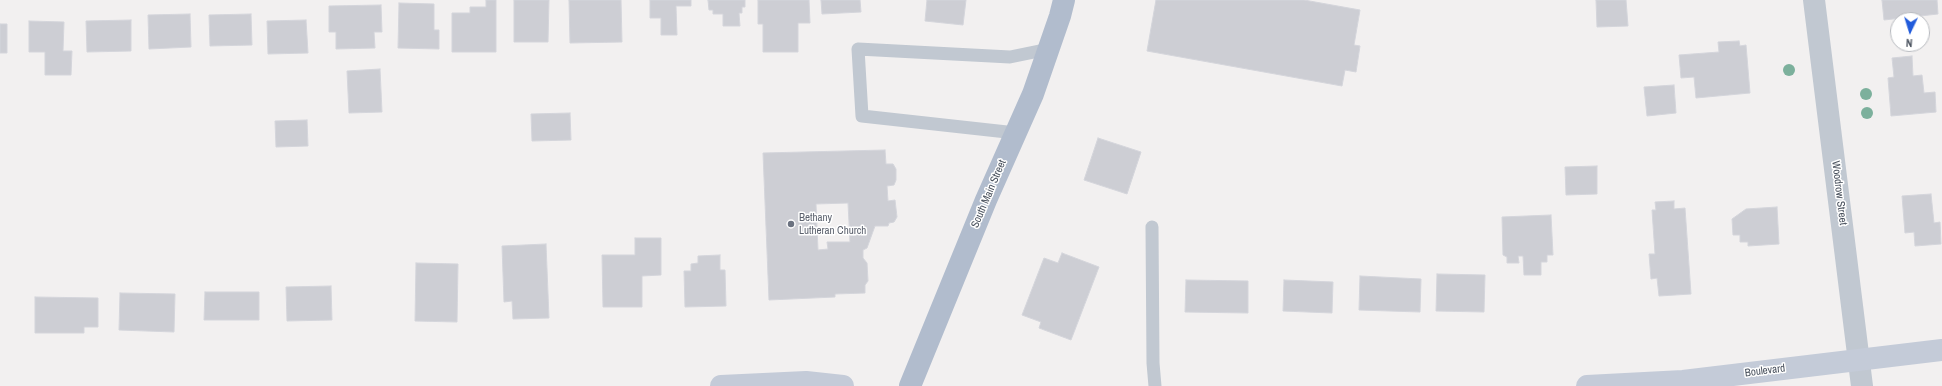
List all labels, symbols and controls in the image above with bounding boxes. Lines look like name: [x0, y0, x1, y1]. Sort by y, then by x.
north arrow: [1890, 12, 1930, 52]
text: N: [1906, 36, 1913, 50]
street label: South Main Street: [969, 158, 1009, 230]
street label: Woodrow Street: [1829, 160, 1849, 226]
place label: Bethany Lutheran Church: [799, 211, 866, 237]
marker: Bethany Lutheran Church: [786, 219, 796, 229]
street label: Boulevard: [1744, 362, 1786, 380]

